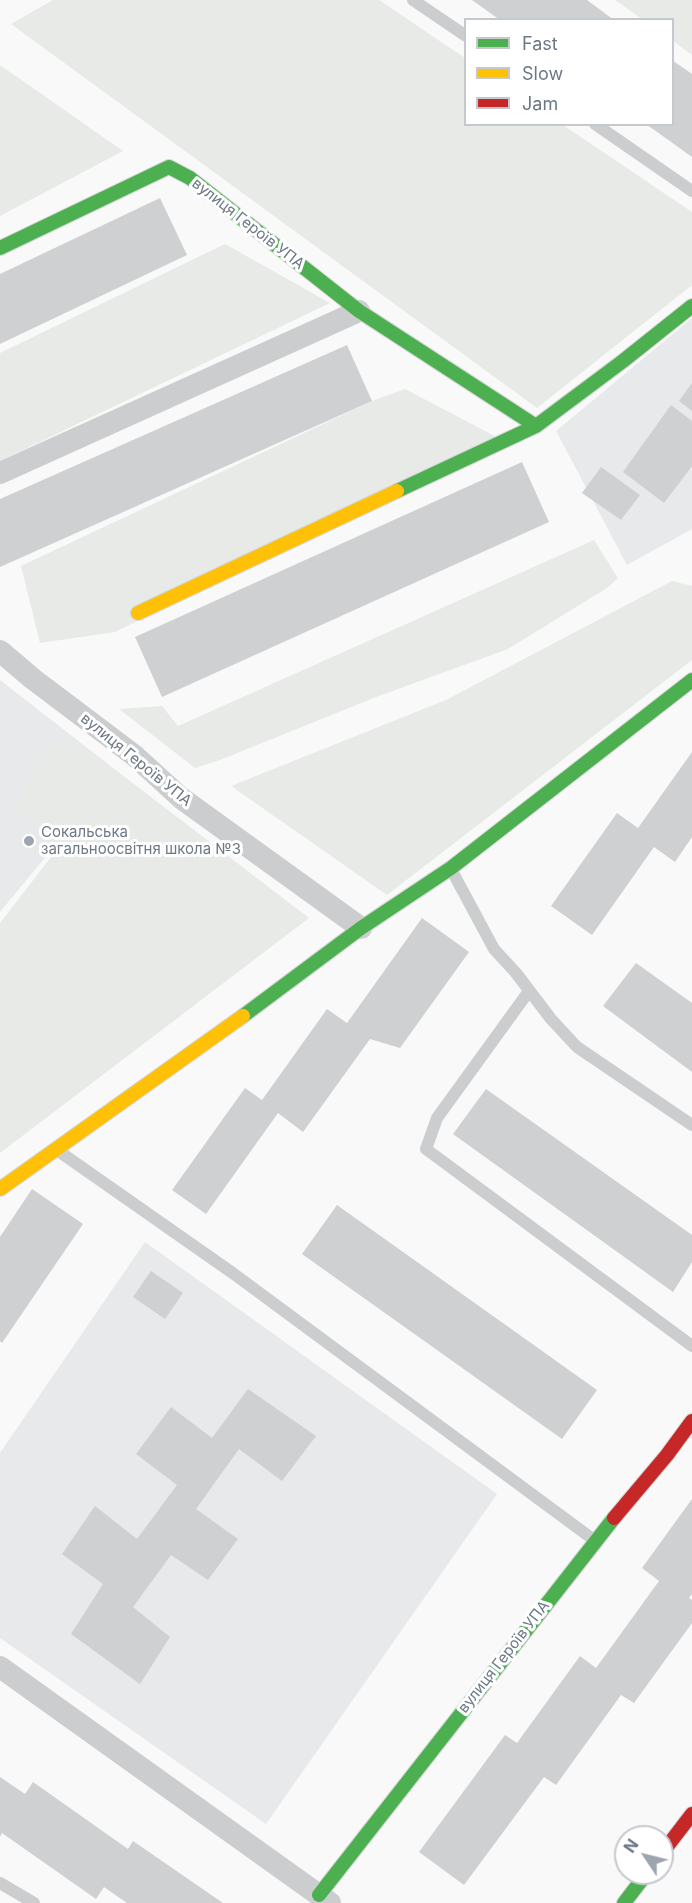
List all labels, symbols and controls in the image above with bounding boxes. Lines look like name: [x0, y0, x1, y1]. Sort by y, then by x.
legend: [464, 18, 674, 126]
text: Fast: [522, 33, 558, 54]
text: Slow: [522, 63, 563, 84]
text: Jam: [522, 93, 558, 114]
street label: вулиця Героїв УПА: [188, 175, 308, 273]
street label: вулиця Героїв УПА: [77, 710, 195, 810]
place label: Сокальська загальноосвітня школа №3: [41, 823, 241, 858]
marker: Сокальська загальноосвітня школа №3: [22, 834, 36, 848]
street label: вулиця Героїв УПА: [455, 1597, 553, 1717]
north arrow: [614, 1825, 674, 1885]
text: N: [619, 1835, 643, 1857]

